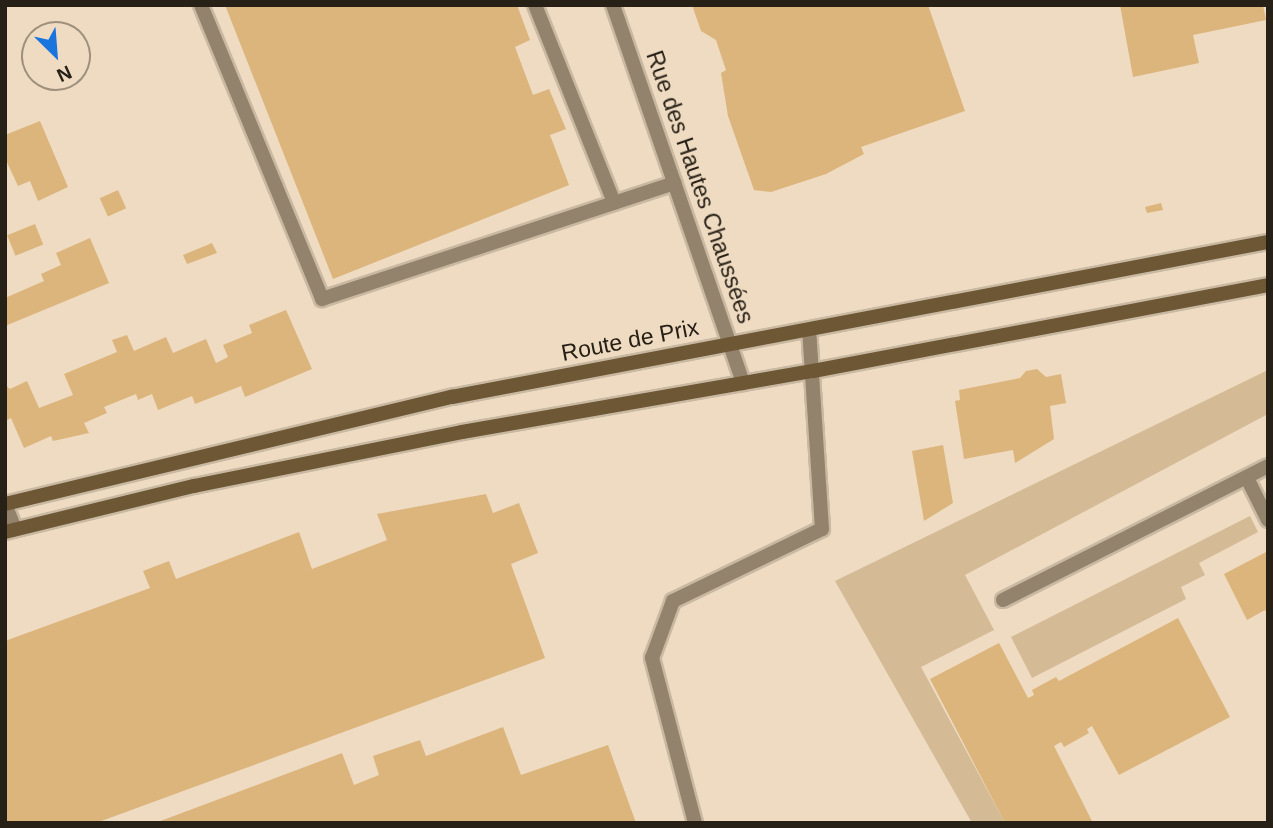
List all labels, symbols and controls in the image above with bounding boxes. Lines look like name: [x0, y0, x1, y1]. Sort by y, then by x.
north arrow: [21, 21, 91, 91]
street label: Rue des Hautes Chaussées: [640, 47, 760, 327]
text: N: [54, 61, 75, 86]
street label: Route de Prix: [559, 313, 701, 367]

